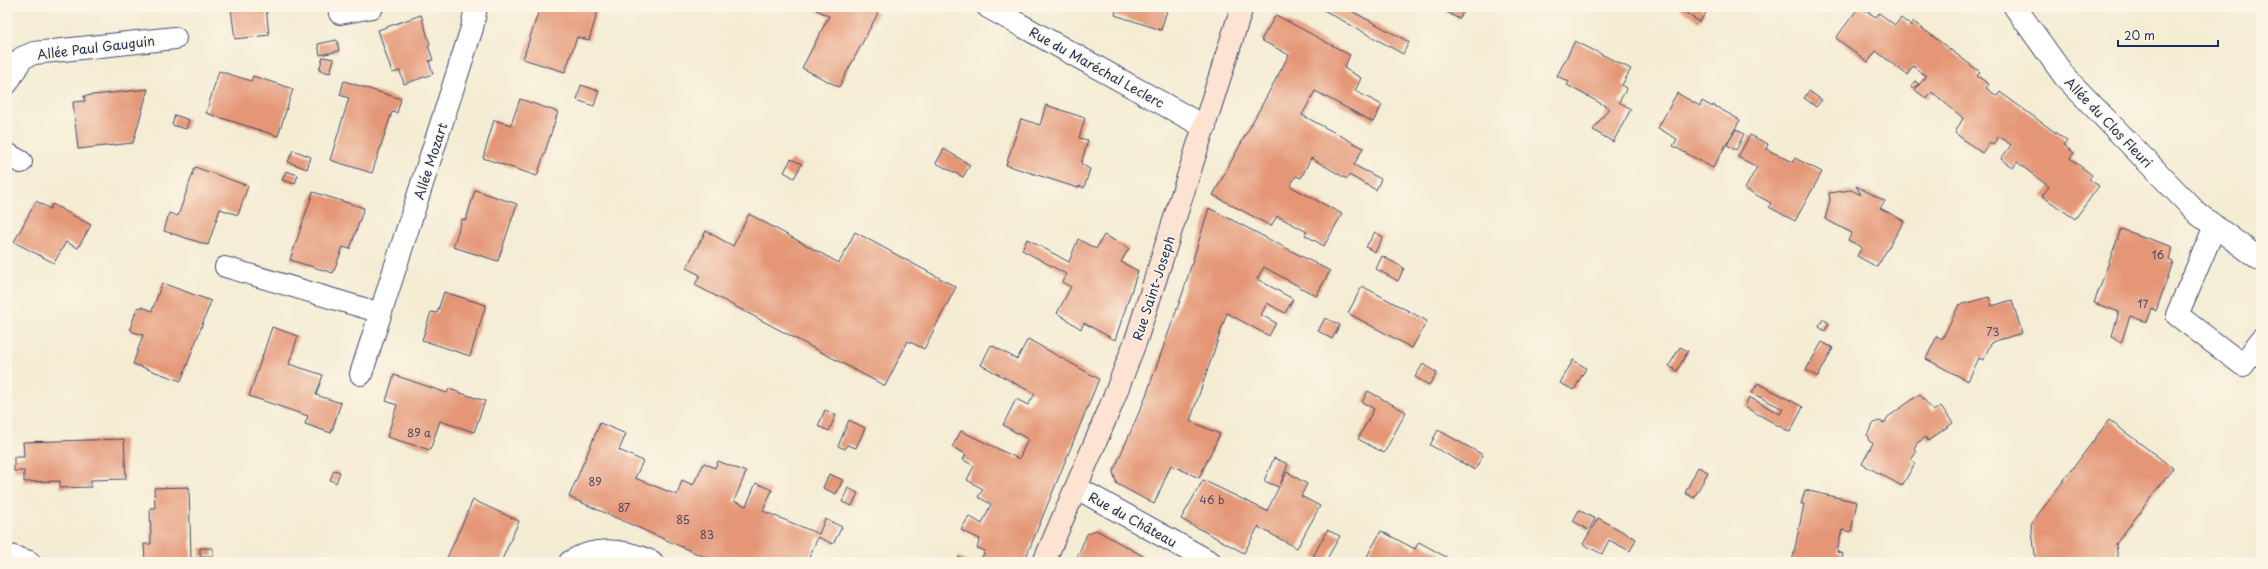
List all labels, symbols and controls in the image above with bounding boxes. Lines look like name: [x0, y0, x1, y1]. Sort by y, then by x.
street label: Rue du Maréchal Leclerc: [1026, 22, 1168, 112]
scale bar: [2118, 22, 2218, 48]
text: 20 m: [2124, 26, 2155, 44]
street label: Allée Paul Gauguin: [36, 30, 156, 64]
street label: Allée du Clos Fleuri: [2061, 73, 2157, 171]
street label: Allée Mozart: [409, 120, 451, 202]
street label: Rue Saint-Joseph: [1127, 233, 1179, 343]
house number: 16: [2152, 246, 2165, 263]
house number: 17: [2138, 295, 2149, 312]
house number: 73: [1986, 323, 2000, 340]
house number: 89 a: [407, 424, 431, 441]
house number: 89: [588, 473, 602, 490]
street label: Rue du Château: [1085, 487, 1181, 551]
house number: 46 b: [1200, 491, 1224, 508]
house number: 87: [618, 499, 630, 516]
house number: 85: [676, 511, 690, 528]
house number: 83: [700, 526, 714, 543]

